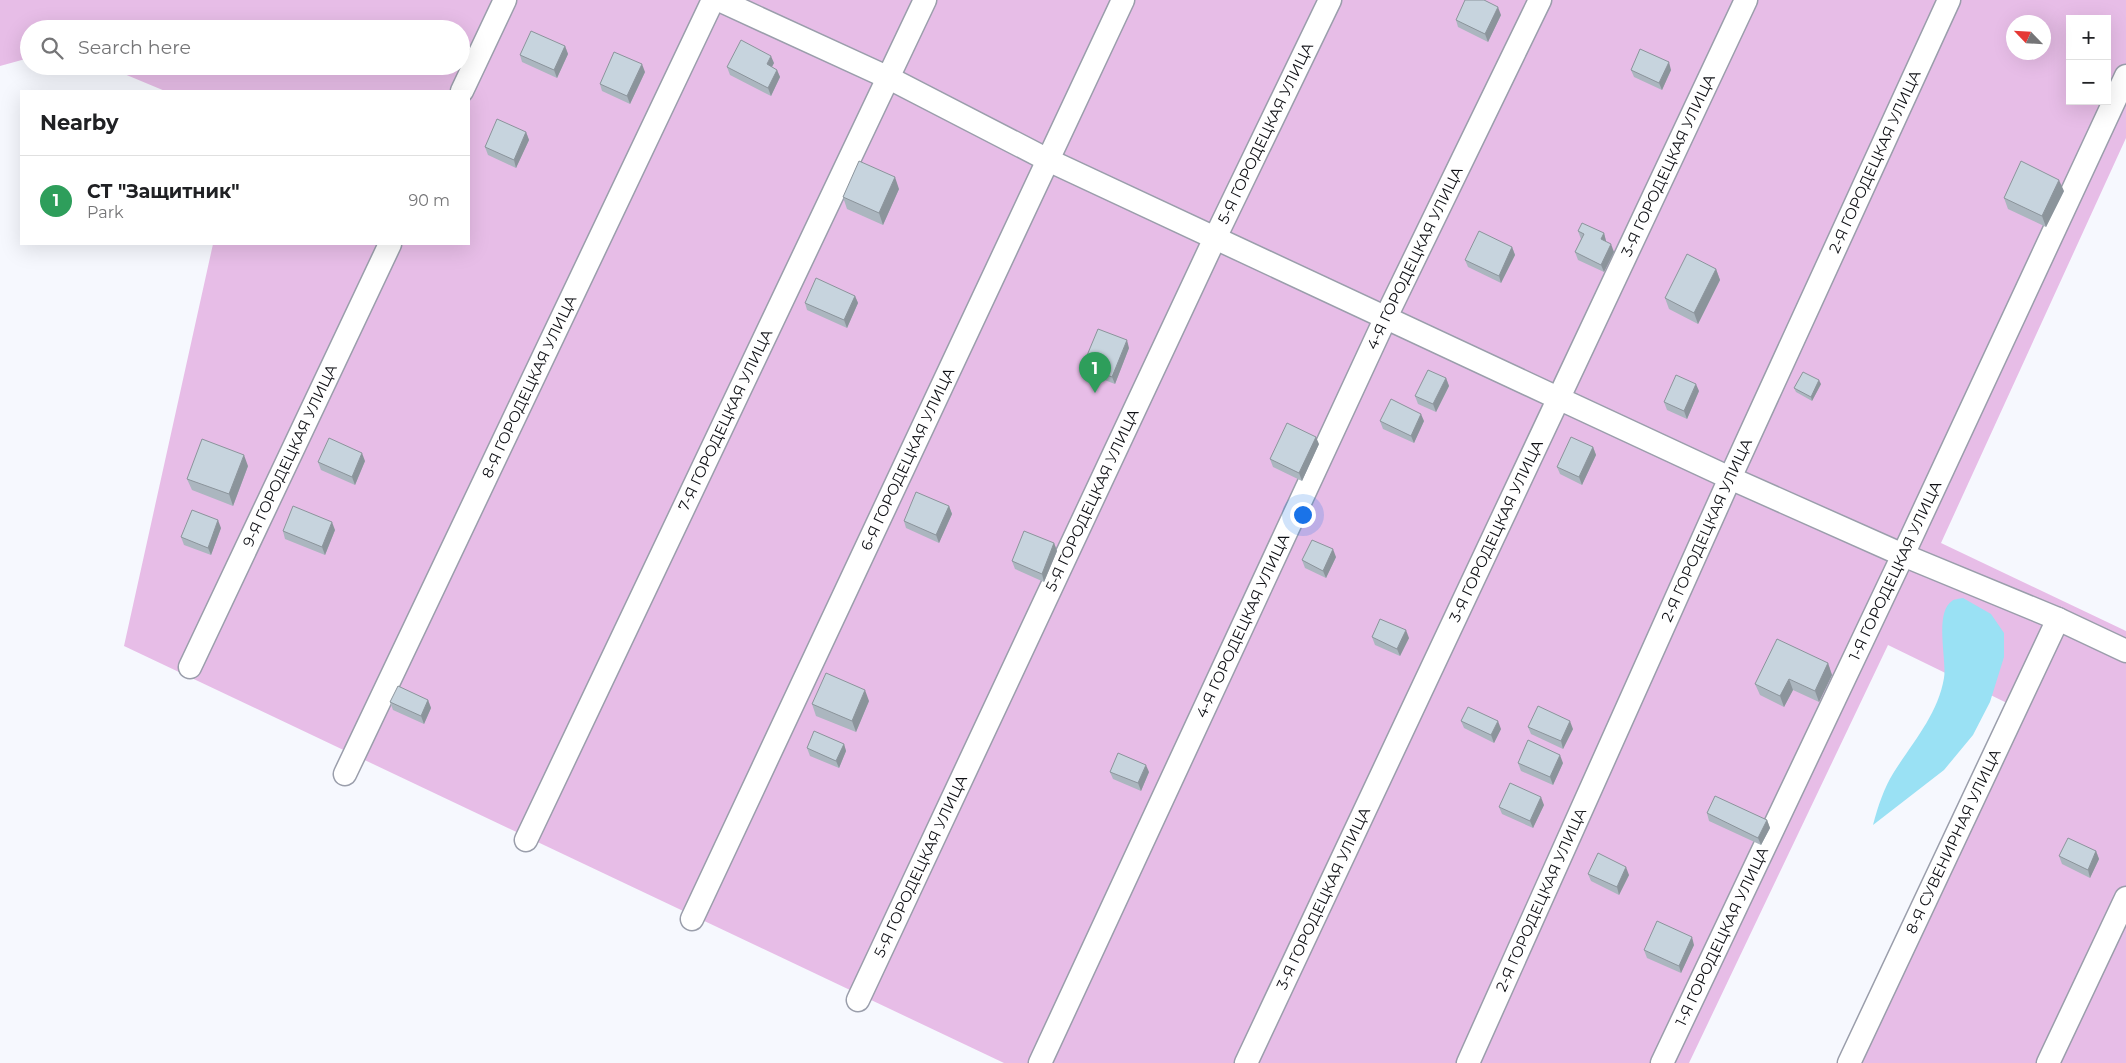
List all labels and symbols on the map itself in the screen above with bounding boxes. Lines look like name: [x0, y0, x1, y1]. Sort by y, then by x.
north arrow: [2006, 15, 2051, 60]
street label: 5-Я ГОРОДЕЦКАЯ УЛИЦА: [1213, 39, 1317, 227]
street label: 2-Я ГОРОДЕЦКАЯ УЛИЦА: [1824, 67, 1925, 256]
street label: 3-Я ГОРОДЕЦКАЯ УЛИЦА: [1617, 71, 1719, 259]
street label: 4-Я ГОРОДЕЦКАЯ УЛИЦА: [1362, 163, 1467, 352]
street label: 8-Я ГОРОДЕЦКАЯ УЛИЦА: [477, 292, 580, 481]
street label: 7-Я ГОРОДЕЦКАЯ УЛИЦА: [674, 326, 776, 514]
pin: 1: [1079, 352, 1111, 393]
street label: 9-Я ГОРОДЕЦКАЯ УЛИЦА: [238, 361, 341, 550]
street label: 6-Я ГОРОДЕЦКАЯ УЛИЦА: [856, 364, 958, 553]
street label: 5-Я ГОРОДЕЦКАЯ УЛИЦА: [1041, 406, 1143, 594]
street label: 2-Я ГОРОДЕЦКАЯ УЛИЦА: [1657, 435, 1756, 625]
street label: 3-Я ГОРОДЕЦКАЯ УЛИЦА: [1445, 436, 1547, 625]
street label: 1-Я ГОРОДЕЦКАЯ УЛИЦА: [1844, 477, 1945, 663]
your location: [1290, 502, 1316, 528]
street label: 4-Я ГОРОДЕЦКАЯ УЛИЦА: [1191, 530, 1293, 721]
street label: 8-Я СУВЕНИРНАЯ УЛИЦА: [1901, 746, 2005, 937]
street label: 5-Я ГОРОДЕЦКАЯ УЛИЦА: [869, 771, 971, 960]
street label: 3-Я ГОРОДЕЦКАЯ УЛИЦА: [1272, 804, 1374, 992]
street label: 2-Я ГОРОДЕЦКАЯ УЛИЦА: [1491, 805, 1590, 994]
street label: 1-Я ГОРОДЕЦКАЯ УЛИЦА: [1671, 844, 1772, 1029]

